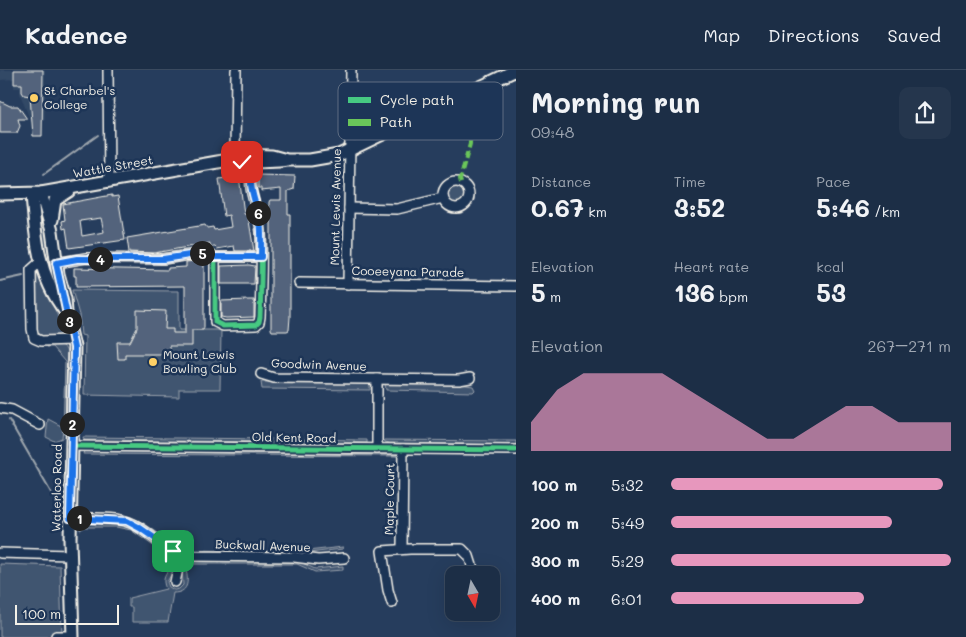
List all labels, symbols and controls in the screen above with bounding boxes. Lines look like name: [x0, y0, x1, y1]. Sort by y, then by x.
text: Kadence: [25, 19, 127, 50]
text: Map: [703, 23, 740, 47]
text: Directions: [768, 23, 860, 47]
text: Saved: [888, 23, 941, 47]
place label: St Charbel's College: [44, 82, 115, 112]
legend: [338, 82, 503, 140]
text: Morning run: [531, 84, 700, 120]
button: share: [899, 87, 951, 139]
text: Cycle path: [380, 90, 454, 109]
marker: St Charbel's College: [28, 92, 40, 104]
text: Path: [380, 112, 411, 131]
text: 09:48: [531, 121, 574, 142]
pin: [221, 141, 263, 183]
icon: check: [228, 148, 256, 176]
street label: Mount Lewis Avenue: [326, 148, 344, 266]
street label: Wattle Street: [72, 151, 154, 181]
text: Distance: [531, 172, 591, 191]
text: Time: [674, 172, 706, 191]
text: Pace: [816, 172, 851, 191]
text: 0.67: [531, 191, 584, 223]
text: 3:52: [674, 191, 725, 223]
text: 5:46: [816, 191, 870, 223]
pin: 6: [246, 200, 270, 226]
text: km: [584, 202, 607, 221]
text: /km: [870, 202, 900, 221]
text: 6: [254, 204, 263, 223]
pin: 5: [190, 240, 214, 266]
text: 5: [198, 244, 207, 263]
pin: 4: [88, 246, 112, 272]
text: 4: [96, 250, 105, 269]
text: Elevation: [531, 257, 594, 276]
text: Heart rate: [674, 257, 749, 276]
text: kcal: [816, 257, 844, 276]
street label: Cooeeyana Parade: [352, 262, 465, 280]
text: 5: [531, 276, 546, 308]
text: 136: [674, 276, 715, 308]
text: 53: [816, 276, 846, 308]
text: m: [546, 287, 561, 306]
text: bpm: [715, 287, 748, 306]
pin: 3: [56, 308, 82, 334]
text: 3: [65, 312, 74, 331]
text: Elevation: [531, 335, 603, 356]
text: 267–271 m: [868, 335, 951, 356]
place label: Mount Lewis Bowling Club: [163, 346, 237, 376]
street label: Goodwin Avenue: [271, 354, 367, 374]
marker: Mount Lewis Bowling Club: [147, 356, 159, 368]
pin: 2: [60, 412, 84, 436]
text: 2: [69, 415, 76, 434]
street label: Old Kent Road: [252, 428, 337, 446]
street label: Waterloo Road: [47, 444, 65, 532]
street label: Maple Court: [380, 463, 398, 535]
text: 100 m: [531, 474, 577, 495]
text: 5:32: [611, 474, 644, 495]
pin: 1: [66, 506, 92, 530]
text: 1: [76, 509, 83, 528]
text: 200 m: [531, 512, 579, 533]
text: 5:49: [611, 512, 644, 533]
pin: [152, 530, 194, 572]
street label: Buckwall Avenue: [215, 535, 311, 555]
icon: arrive: [159, 537, 187, 565]
text: 300 m: [531, 550, 580, 571]
text: 5:29: [611, 550, 644, 571]
north arrow: [445, 566, 500, 621]
map controls: [445, 566, 500, 621]
text: 400 m: [531, 588, 580, 609]
text: 6:01: [611, 588, 643, 609]
scale bar: [15, 602, 119, 625]
text: 100 m: [22, 604, 61, 623]

